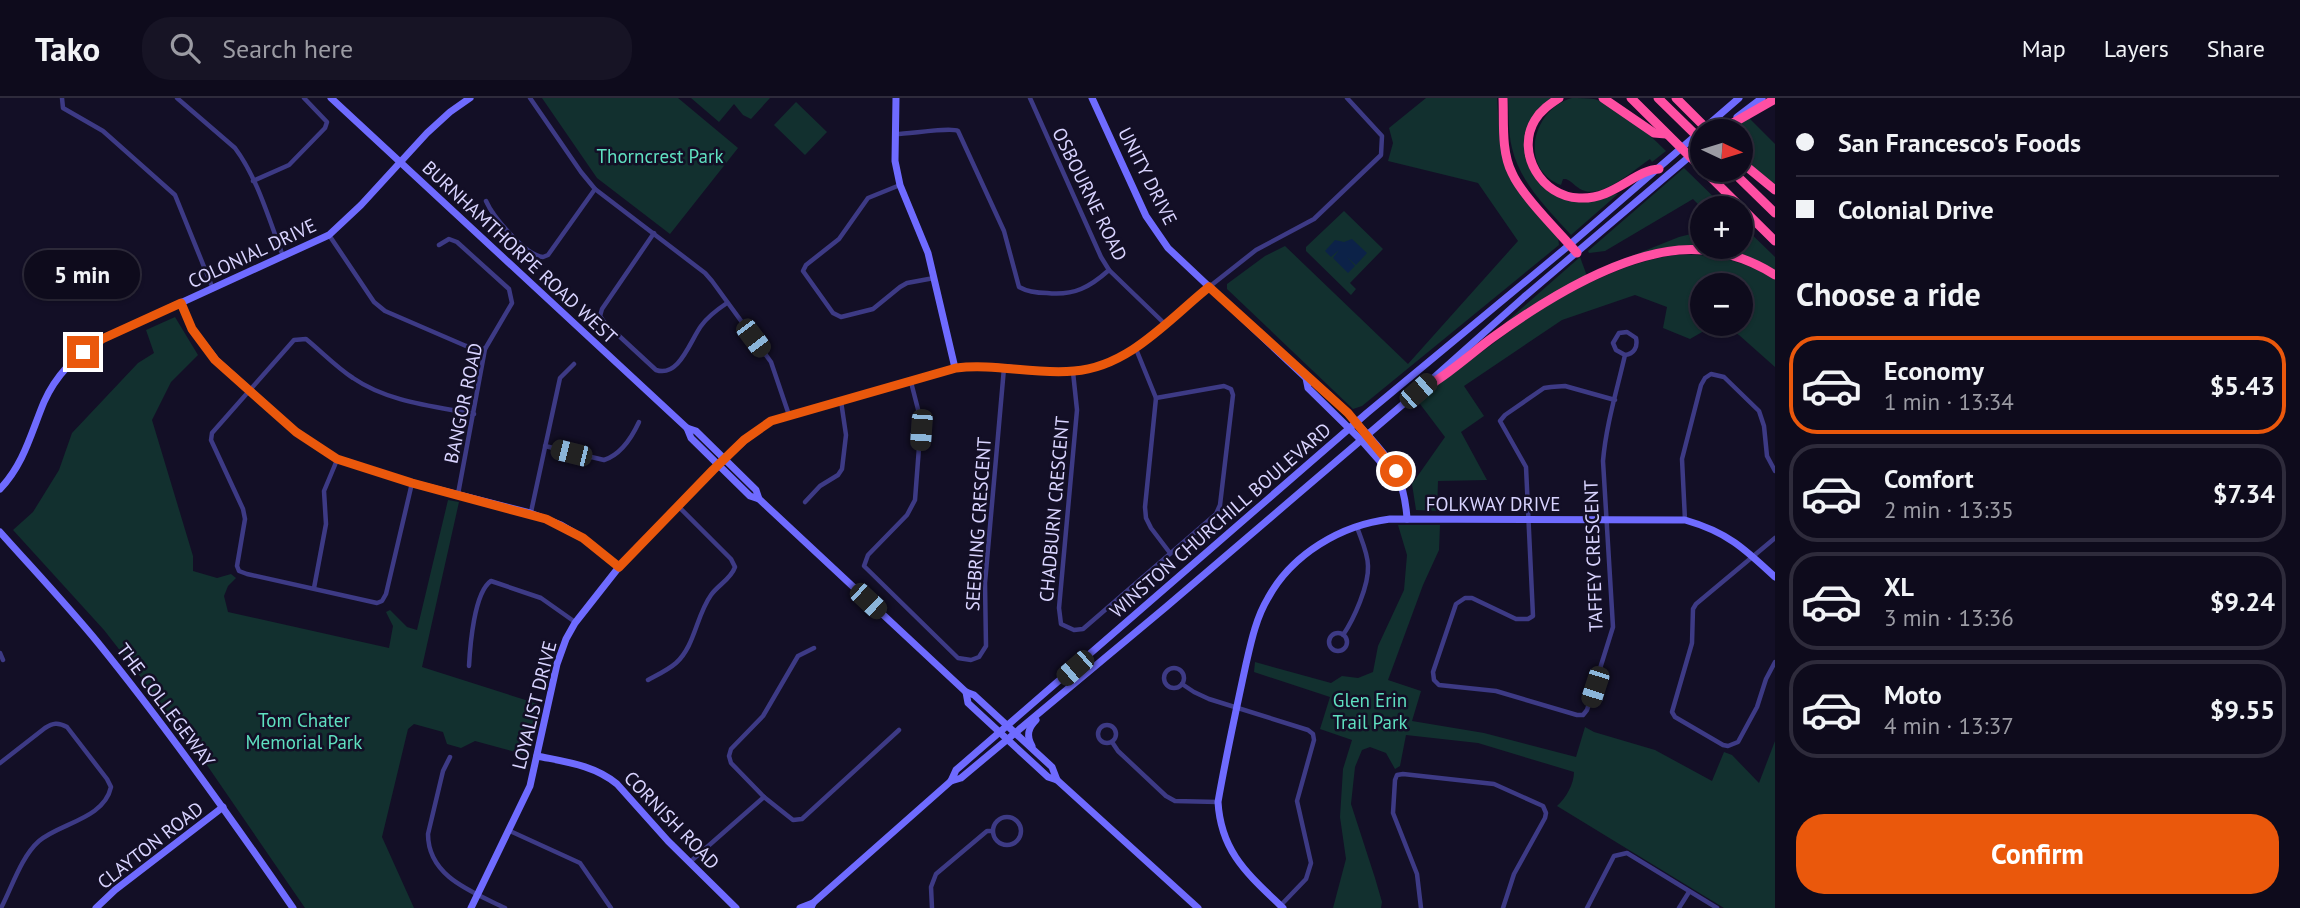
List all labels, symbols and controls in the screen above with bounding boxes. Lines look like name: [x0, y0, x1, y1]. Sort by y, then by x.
search box: [142, 17, 632, 80]
text: Tako: [35, 27, 100, 70]
icon: search: [166, 29, 204, 67]
text: Search here: [222, 32, 353, 65]
text: Map: [2022, 33, 2066, 64]
text: Layers: [2104, 33, 2169, 64]
text: Share: [2207, 33, 2265, 64]
north arrow: [1690, 119, 1754, 182]
map controls: [1690, 119, 1753, 336]
street label: OSBOURNE ROAD: [1047, 123, 1133, 265]
street label: UNITY DRIVE: [1113, 123, 1183, 229]
text: San Francesco's Foods: [1838, 126, 2081, 159]
park label: Thorncrest Park: [596, 144, 724, 168]
street label: BURNHAMTHORPE ROAD WEST: [418, 155, 623, 349]
text: Colonial Drive: [1838, 193, 1994, 226]
button: +: [1690, 196, 1753, 259]
street label: COLONIAL DRIVE: [184, 213, 320, 293]
callout: 5 min: [25, 250, 141, 300]
text: 5 min: [54, 260, 110, 289]
button: −: [1690, 273, 1753, 336]
text: Choose a ride: [1796, 273, 1981, 315]
car: [732, 315, 775, 361]
route end: [67, 336, 99, 368]
street label: BANGOR ROAD: [439, 341, 487, 465]
icon: car: [1800, 354, 1863, 417]
text: Economy: [1884, 354, 1984, 387]
car: [1396, 369, 1441, 413]
text: $5.43: [2210, 369, 2275, 402]
text: 1 min · 13:34: [1884, 387, 2014, 416]
car: [910, 408, 933, 452]
street label: CHADBURN CRESCENT: [1034, 415, 1074, 603]
street label: WINSTON CHURCHILL BOULEVARD: [1104, 417, 1336, 623]
street label: SEEBRING CRESCENT: [960, 436, 996, 612]
car: [549, 438, 594, 468]
route start: [1380, 455, 1412, 487]
icon: car: [1800, 462, 1863, 525]
text: Comfort: [1884, 462, 1974, 495]
text: $7.34: [2213, 477, 2275, 510]
street label: TAFFEY CRESCENT: [1578, 479, 1608, 632]
street label: FOLKWAY DRIVE: [1426, 492, 1560, 516]
text: 2 min · 13:35: [1884, 495, 2014, 524]
icon: car: [1800, 570, 1863, 633]
text: XL: [1884, 570, 1914, 603]
car: [846, 579, 891, 623]
text: $9.24: [2210, 585, 2275, 618]
text: 3 min · 13:36: [1884, 603, 2014, 632]
street label: THE COLLEGEWAY: [112, 638, 221, 772]
street label: LOYALIST DRIVE: [506, 638, 562, 772]
car: [1053, 646, 1098, 690]
car: [1579, 664, 1612, 710]
icon: car: [1800, 678, 1863, 741]
text: Moto: [1884, 678, 1942, 711]
park label: Glen Erin Trail Park: [1332, 688, 1408, 734]
text: $9.55: [2210, 693, 2275, 726]
park label: Tom Chater Memorial Park: [246, 708, 362, 754]
text: 4 min · 13:37: [1884, 711, 2014, 740]
street label: CORNISH ROAD: [619, 766, 725, 874]
street label: CLAYTON ROAD: [92, 796, 208, 894]
button: Confirm: [1796, 814, 2279, 894]

